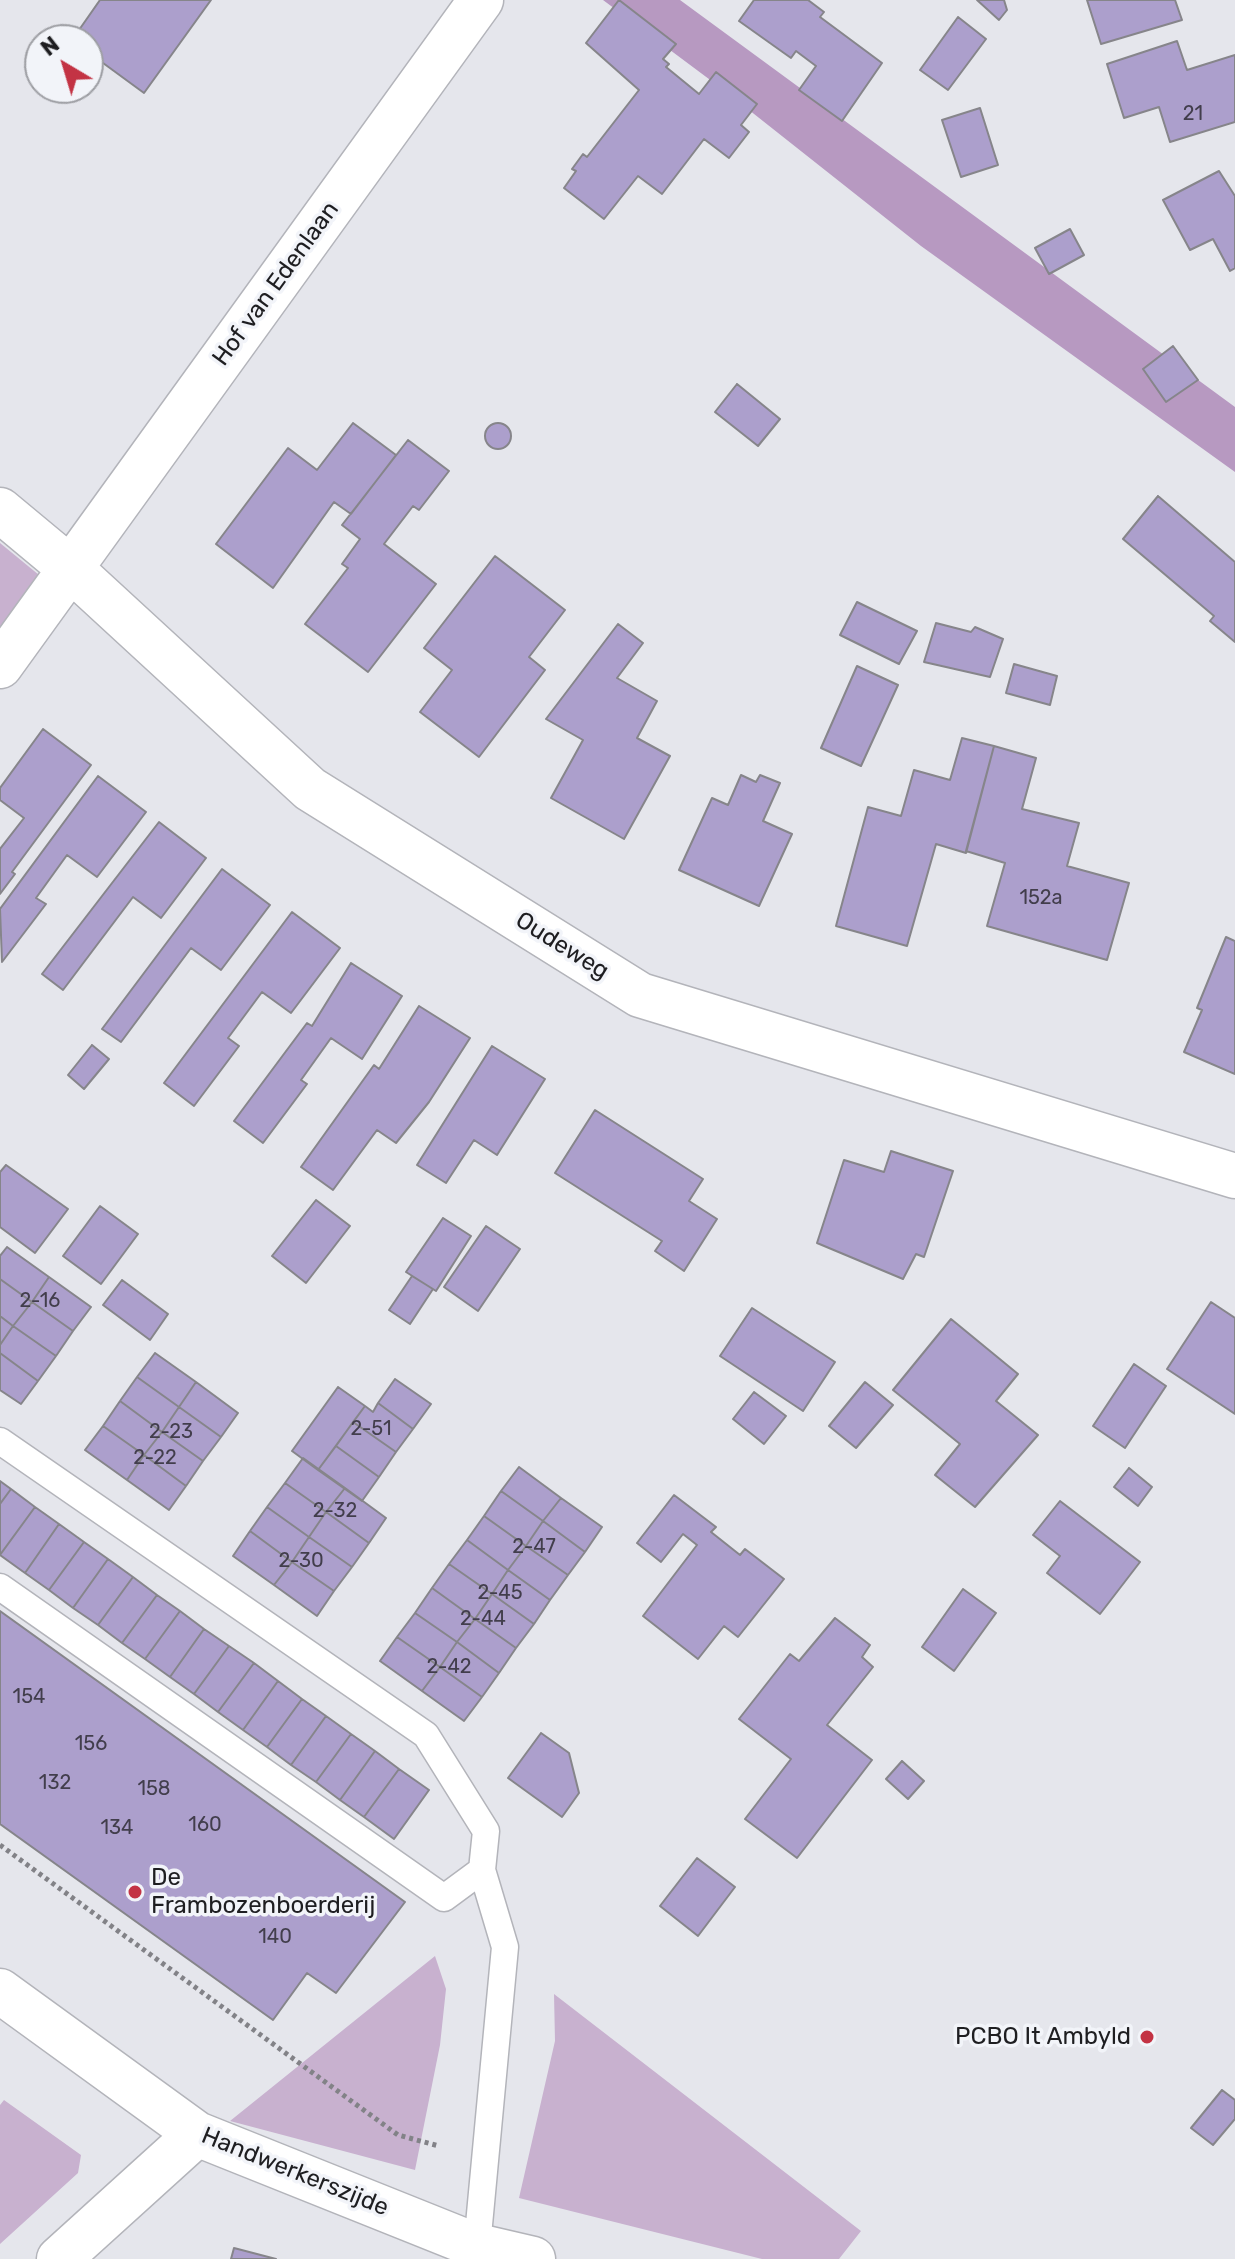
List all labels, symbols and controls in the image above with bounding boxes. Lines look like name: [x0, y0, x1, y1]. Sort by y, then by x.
north arrow: [24, 24, 104, 104]
text: N: [36, 31, 65, 62]
house number: 21: [1183, 102, 1203, 126]
street label: Hof van Edenlaan: [207, 196, 345, 372]
house number: 152a: [1019, 886, 1063, 910]
street label: Oudeweg: [510, 906, 614, 986]
house number: 2-16: [20, 1289, 60, 1313]
house number: 2-51: [351, 1417, 391, 1441]
house number: 2-23: [149, 1420, 193, 1444]
house number: 2-22: [133, 1446, 177, 1470]
house number: 2-32: [313, 1499, 357, 1523]
house number: 2-47: [512, 1535, 556, 1559]
house number: 2-30: [278, 1549, 324, 1573]
house number: 2-45: [477, 1581, 523, 1605]
house number: 2-44: [460, 1607, 506, 1631]
house number: 2-42: [426, 1655, 472, 1679]
house number: 154: [13, 1685, 45, 1709]
house number: 156: [75, 1732, 107, 1756]
house number: 132: [39, 1771, 71, 1795]
house number: 158: [137, 1777, 171, 1801]
house number: 160: [188, 1813, 222, 1837]
house number: 134: [101, 1816, 133, 1840]
place label: De Frambozenboerderij: [151, 1864, 375, 1920]
marker: De Frambozenboerderij: [126, 1883, 144, 1901]
house number: 140: [258, 1925, 292, 1949]
place label: PCBO It Ambyld: [955, 2023, 1131, 2051]
marker: PCBO It Ambyld: [1138, 2028, 1156, 2046]
street label: Handwerkerszijde: [197, 2121, 393, 2223]

